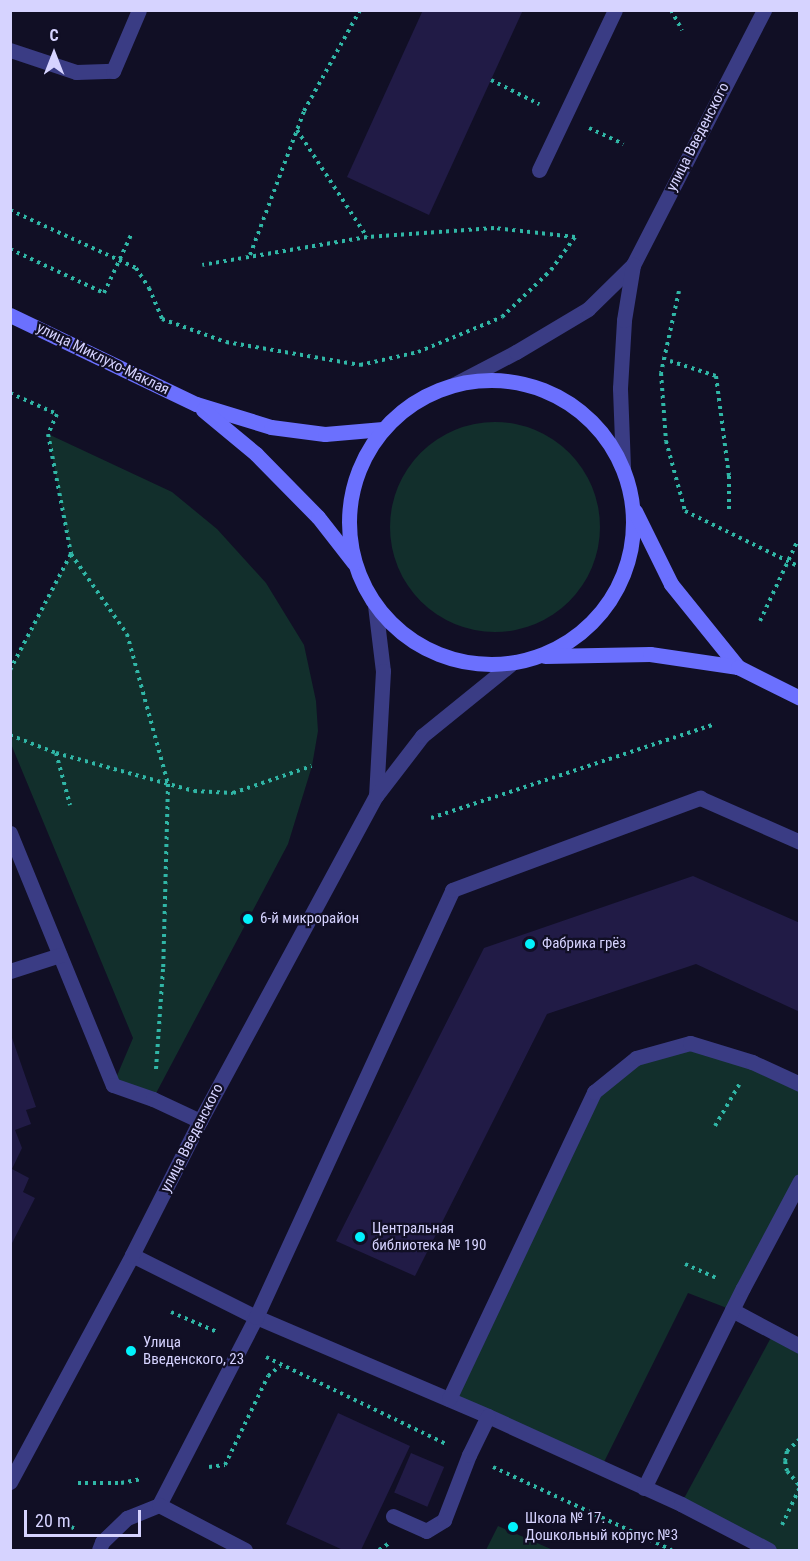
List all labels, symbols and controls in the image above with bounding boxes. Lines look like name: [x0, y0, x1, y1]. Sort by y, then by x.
north arrow: [24, 24, 84, 84]
text: С: [49, 26, 59, 45]
street label: улица Введенского: [663, 80, 733, 194]
street label: улица Миклухо-Маклая: [34, 319, 172, 399]
place label: 6-й микрорайон: [260, 910, 359, 928]
marker: 6-й микрорайон: [241, 912, 255, 926]
place label: Фабрика грёз: [542, 935, 626, 953]
marker: Фабрика грёз: [523, 937, 537, 951]
street label: улица Введенского: [157, 1081, 227, 1195]
place label: Центральная библиотека № 190: [372, 1219, 486, 1254]
marker: Центральная библиотека № 190: [353, 1230, 367, 1244]
place label: Улица Введенского, 23: [143, 1333, 244, 1368]
marker: Улица Введенского, 23: [124, 1344, 138, 1358]
scale bar: [27, 1498, 144, 1536]
place label: Школа № 17. Дошкольный корпус №3: [525, 1509, 678, 1544]
text: 20 m: [35, 1510, 70, 1531]
marker: Школа № 17. Дошкольный корпус №3: [506, 1520, 520, 1534]

